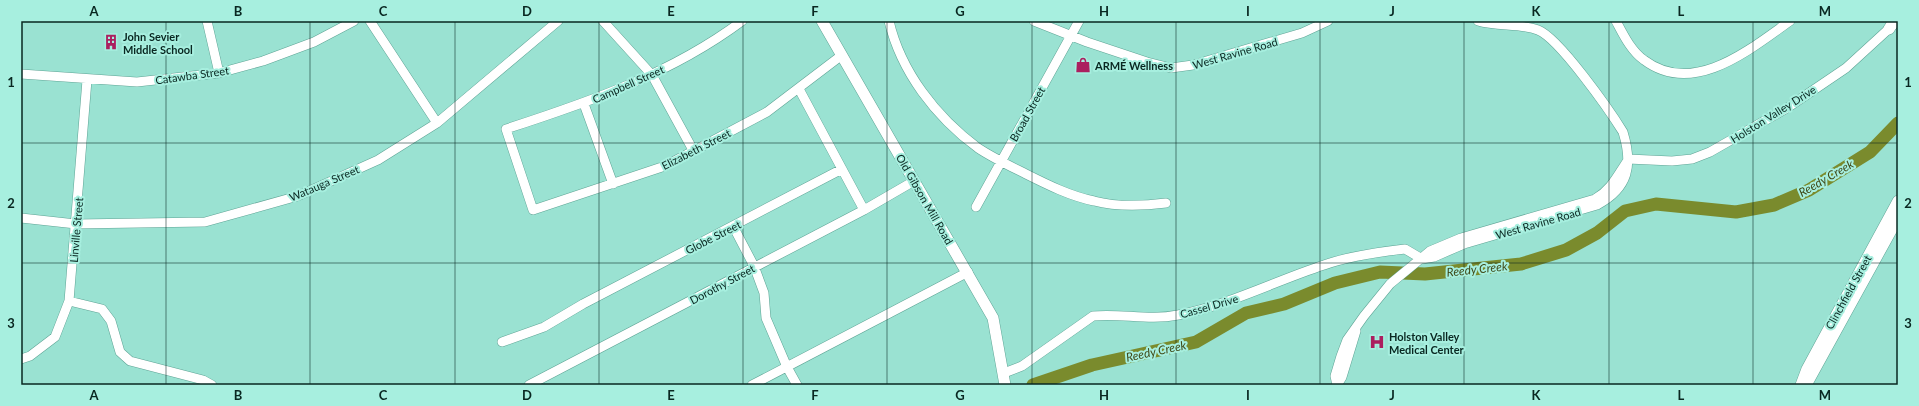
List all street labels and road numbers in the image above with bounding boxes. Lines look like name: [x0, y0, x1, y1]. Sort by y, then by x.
street label: West Ravine Road: [1191, 35, 1279, 71]
street label: Campbell Street: [590, 62, 666, 106]
street label: Catawba Street: [154, 63, 230, 87]
street label: Holston Valley Drive: [1728, 82, 1818, 145]
street label: Broad Street: [1007, 84, 1047, 144]
street label: Elizabeth Street: [659, 126, 733, 172]
street label: Old Gibson Mill Road: [894, 151, 956, 247]
street label: Watauga Street: [287, 162, 361, 204]
street label: Linville Street: [67, 197, 85, 263]
street label: West Ravine Road: [1494, 205, 1582, 241]
street label: Globe Street: [683, 217, 743, 257]
street label: Clinchfield Street: [1822, 253, 1874, 331]
street label: Dorothy Street: [687, 261, 757, 307]
street label: Cassel Drive: [1178, 291, 1240, 320]

